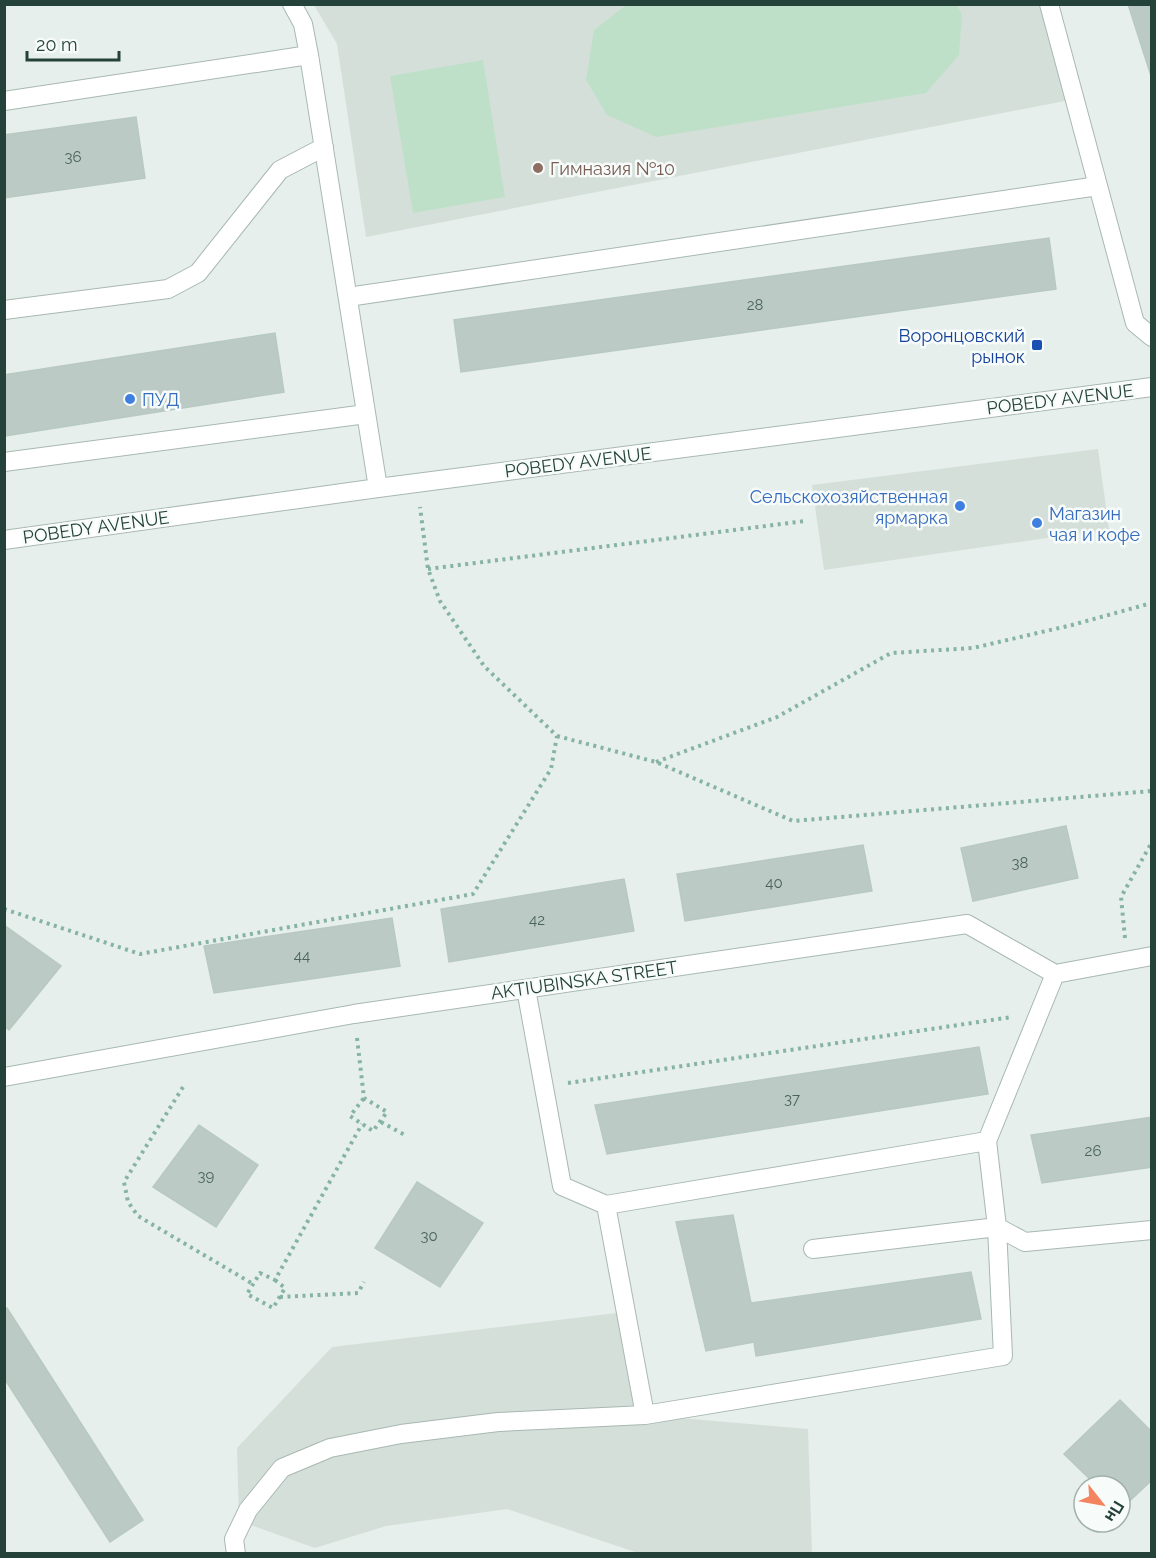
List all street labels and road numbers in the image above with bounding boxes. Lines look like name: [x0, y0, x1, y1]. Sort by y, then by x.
street label: POBEDY AVENUE: [985, 380, 1135, 418]
street label: POBEDY AVENUE: [503, 443, 653, 481]
street label: POBEDY AVENUE: [21, 506, 171, 548]
street label: AKTIUBINSKA STREET: [489, 956, 679, 1004]

